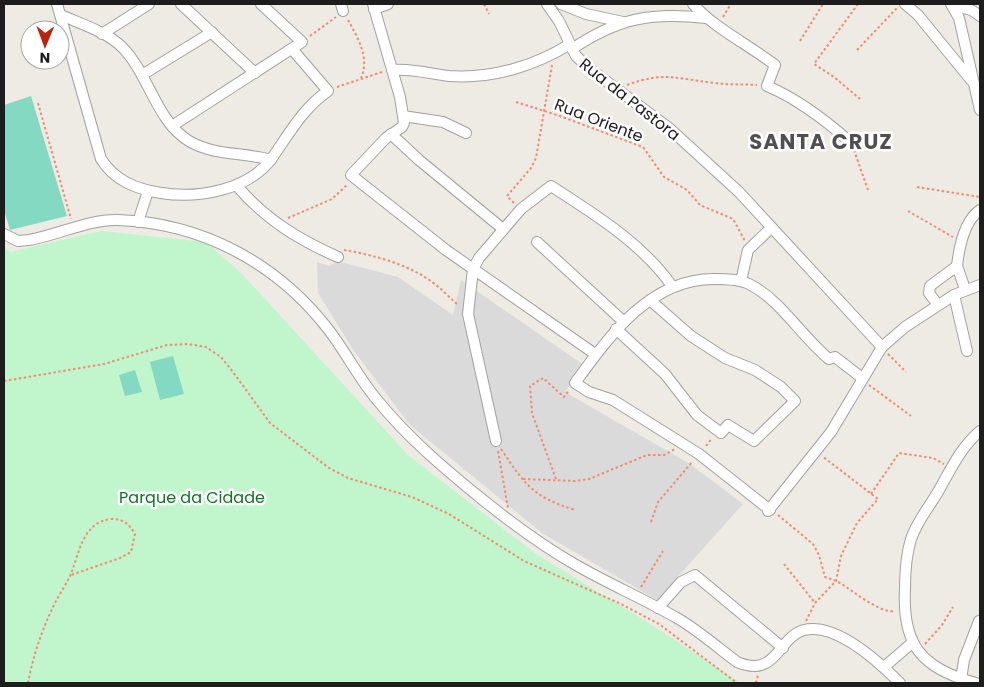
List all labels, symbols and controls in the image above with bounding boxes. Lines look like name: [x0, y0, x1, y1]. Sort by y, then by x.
north arrow: [20, 20, 70, 70]
text: N: [39, 48, 50, 68]
street label: Rua da Pastora: [574, 53, 685, 146]
street label: Rua Oriente: [551, 93, 647, 148]
district label: SANTA CRUZ: [749, 127, 893, 156]
park label: Parque da Cidade: [119, 486, 265, 509]

